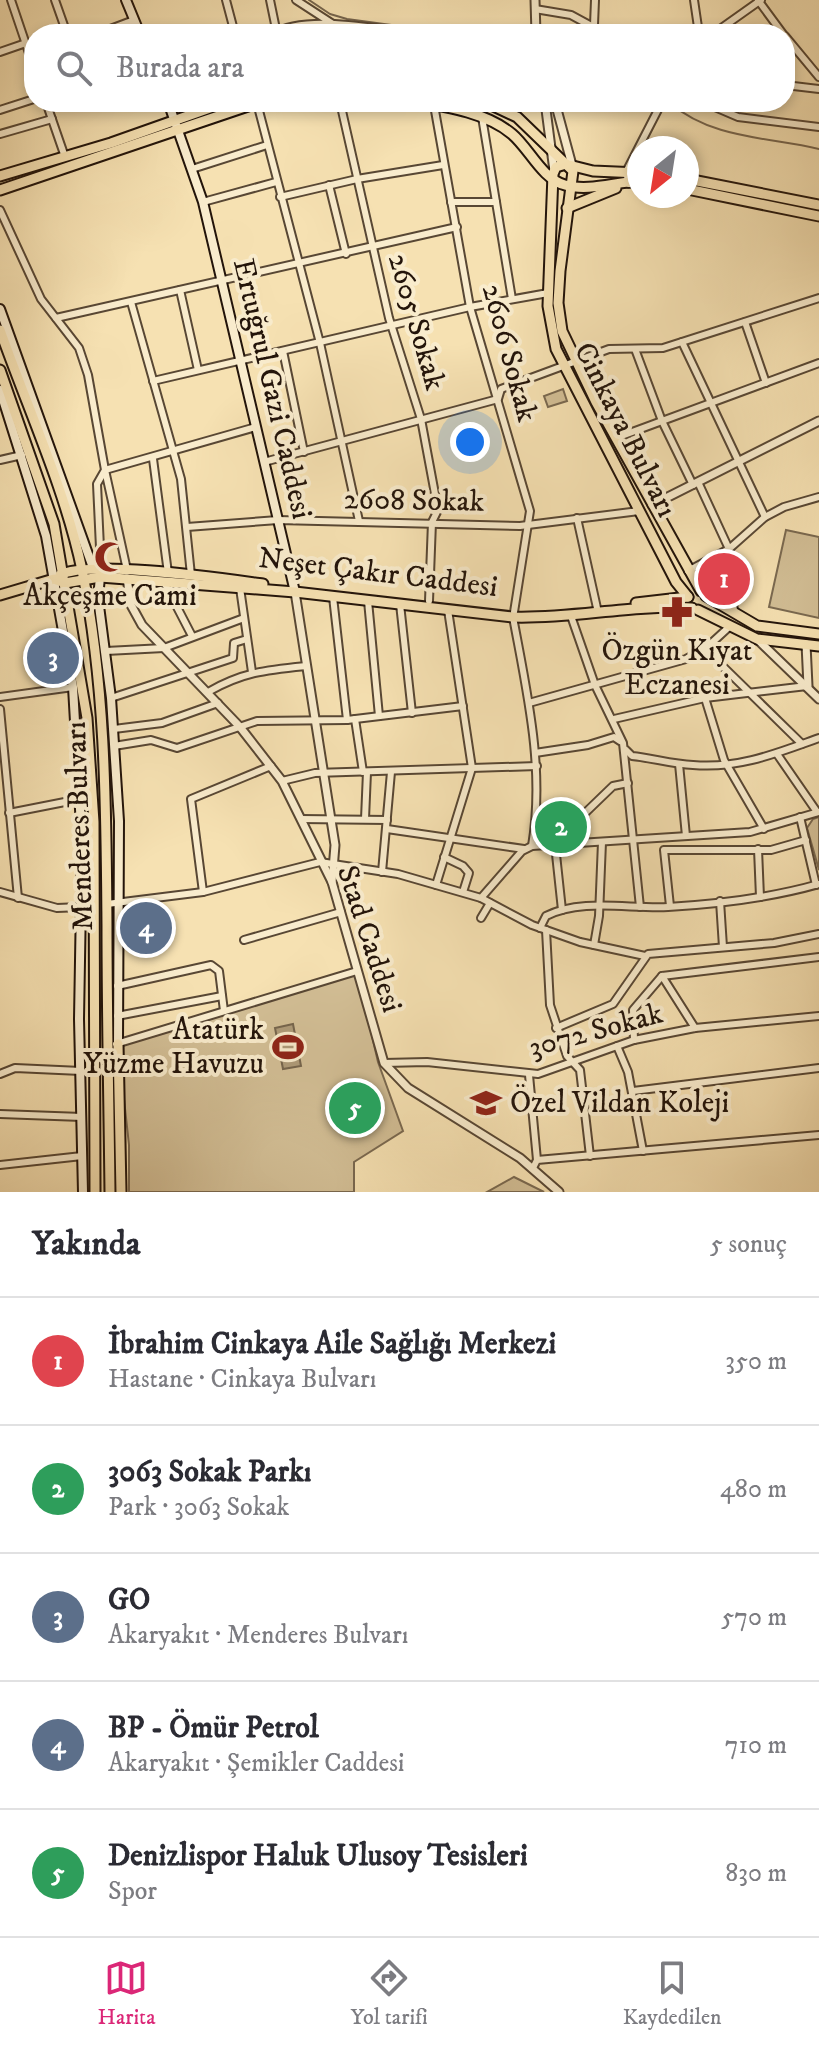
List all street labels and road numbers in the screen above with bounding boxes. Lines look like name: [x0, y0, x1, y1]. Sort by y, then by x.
street label: 2605 Sokak: [379, 249, 453, 395]
street label: Ertuğrul Gazi Caddesi: [224, 255, 320, 523]
street label: 2606 Sokak: [473, 280, 545, 426]
street label: Cinkaya Bulvarı: [565, 336, 685, 524]
street label: 2608 Sokak: [343, 481, 485, 521]
street label: Neşet Çakır Caddesi: [256, 540, 500, 606]
street label: Menderes Bulvarı: [58, 721, 102, 931]
street label: Stad Caddesi: [328, 861, 410, 1017]
street label: 3072 Sokak: [525, 995, 667, 1067]

